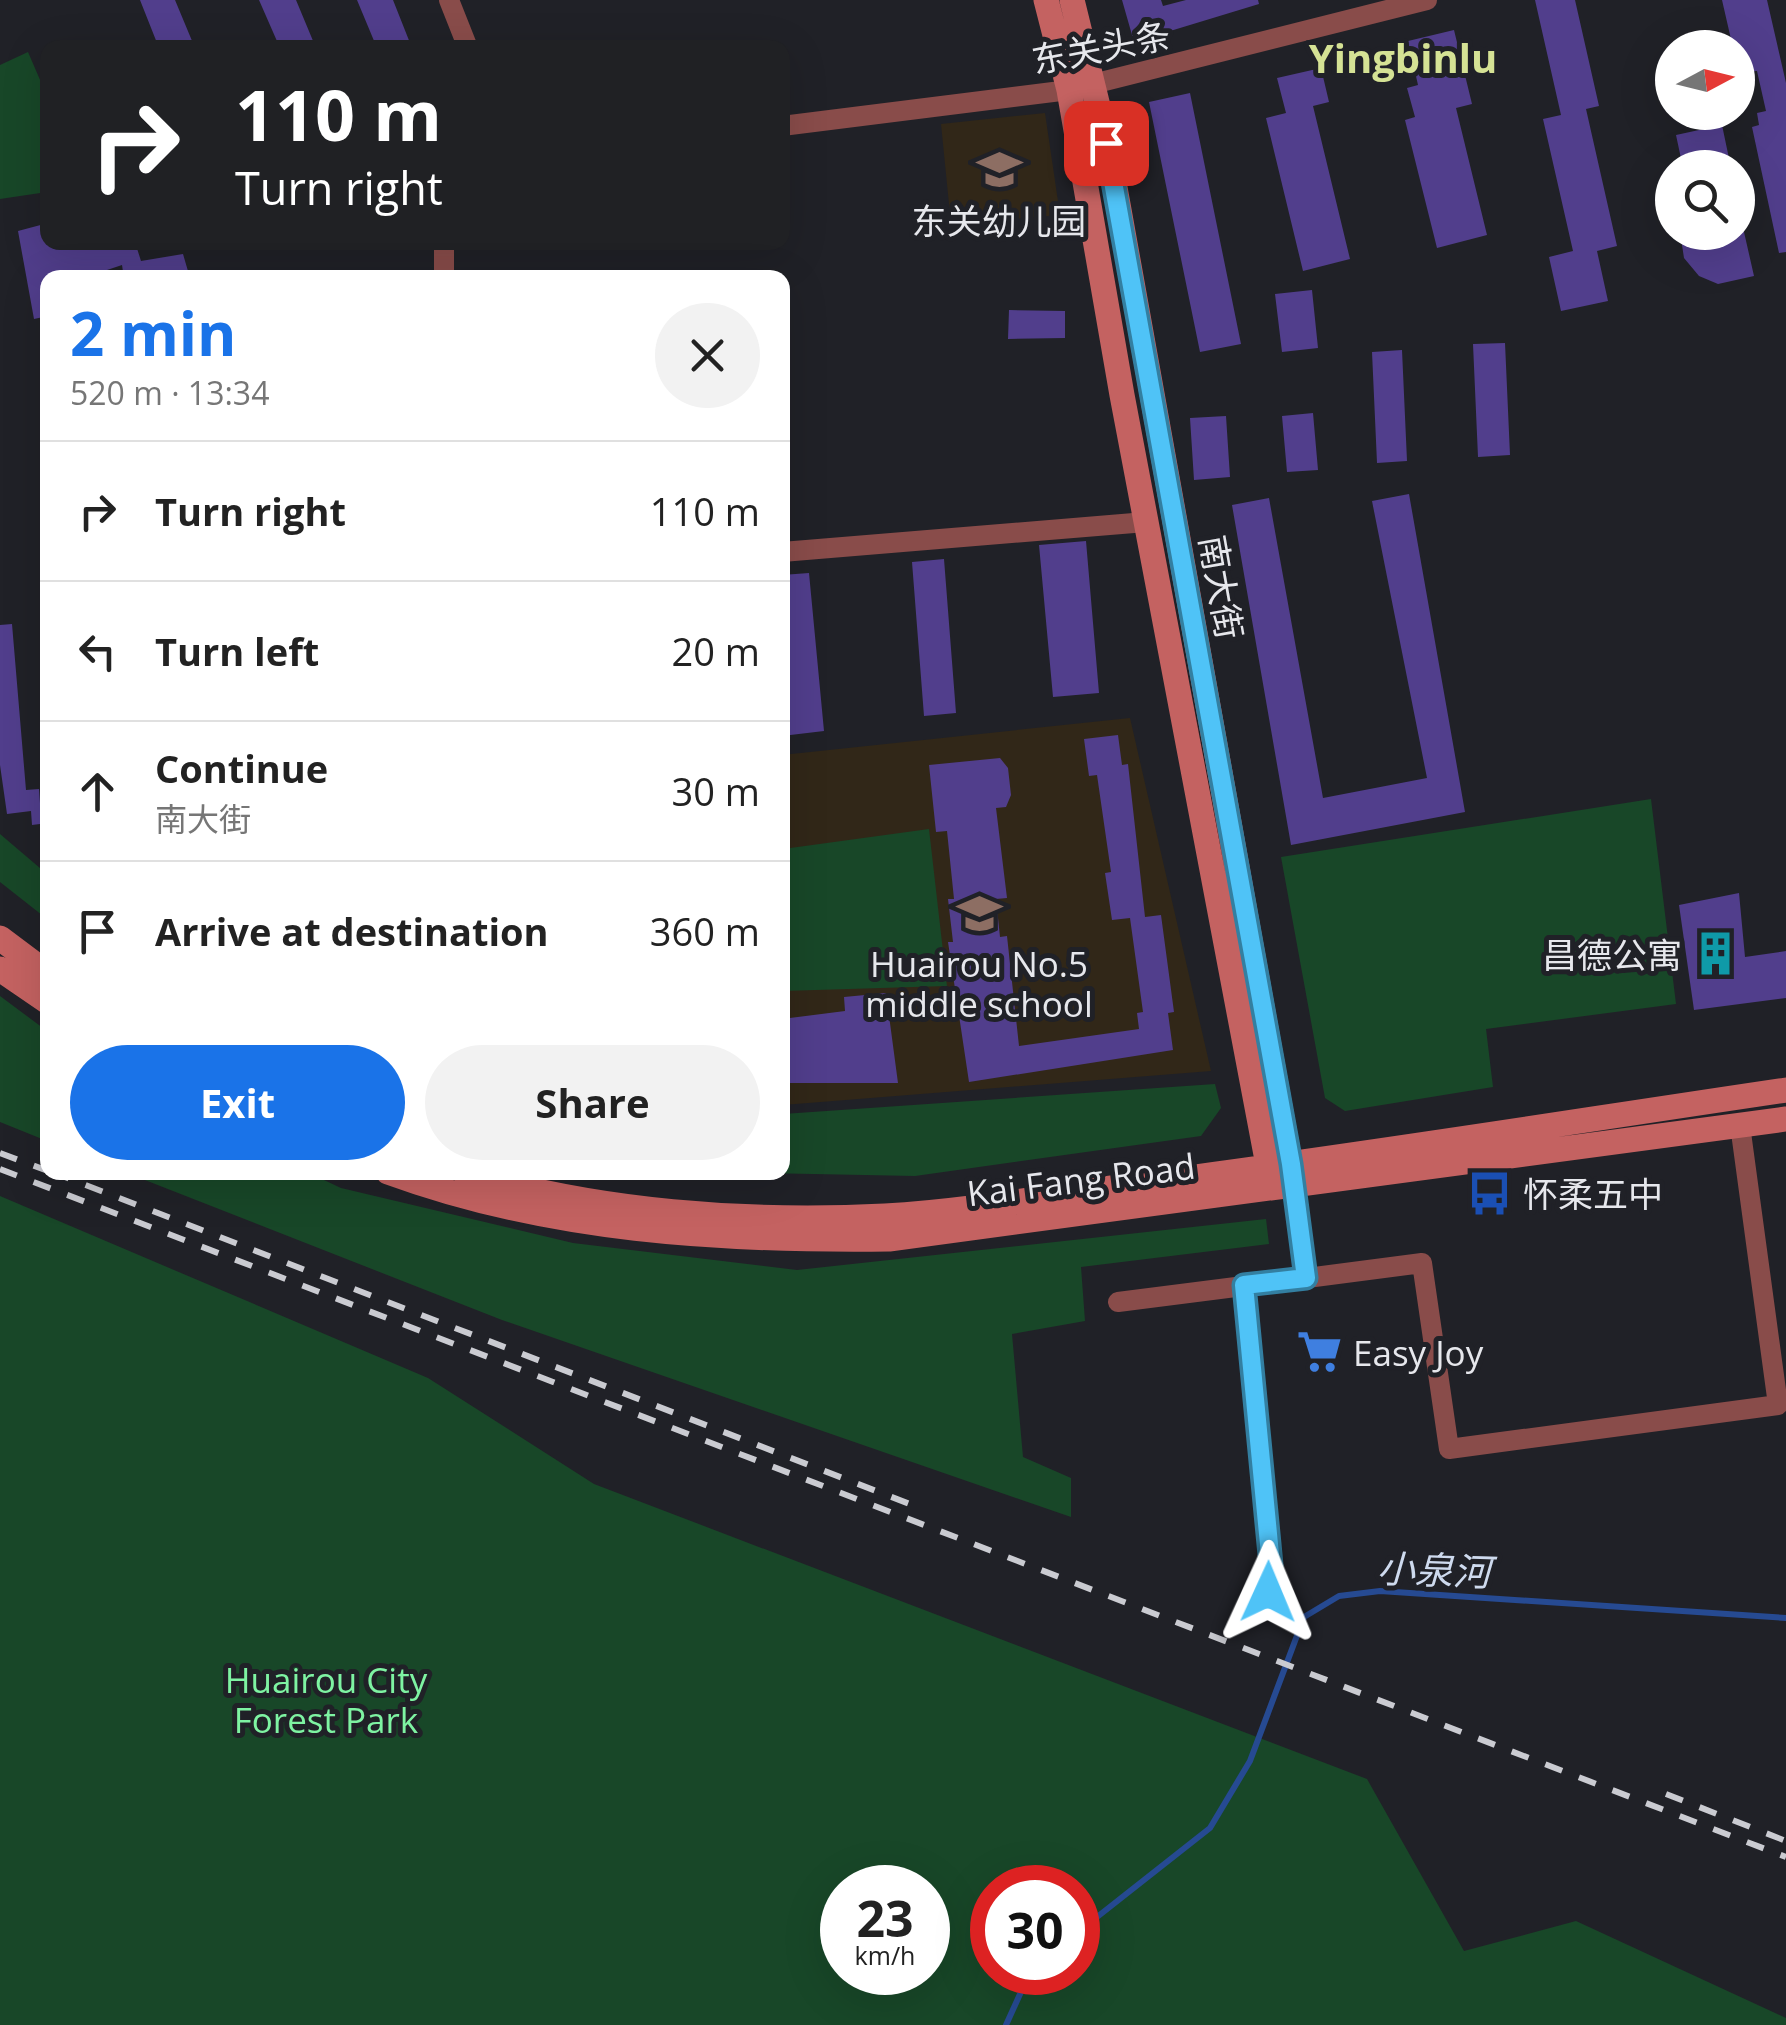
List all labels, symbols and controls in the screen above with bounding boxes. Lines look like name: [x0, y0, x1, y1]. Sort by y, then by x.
street label: 东关头条: [1028, 11, 1174, 83]
district label: Yingbinlu: [1309, 30, 1497, 85]
north arrow: [1655, 30, 1755, 130]
map controls: [1655, 30, 1755, 250]
text: 110 m: [235, 66, 442, 162]
icon: right: [70, 80, 200, 210]
pin: [1064, 101, 1149, 186]
icon: arrive: [1079, 116, 1134, 171]
school or university icon: 东关幼儿园: [975, 146, 1023, 194]
button: search: [1655, 150, 1755, 250]
text: Turn right: [235, 157, 443, 218]
place label: 东关幼儿园: [911, 197, 1087, 244]
text: 2 min: [70, 292, 237, 374]
button: close: [655, 303, 760, 408]
text: 520 m · 13:34: [70, 371, 269, 414]
icon: right: [70, 484, 125, 539]
text: Turn right: [155, 485, 346, 537]
text: 110 m: [650, 485, 760, 537]
street label: 南大街: [1190, 531, 1254, 643]
icon: left: [70, 624, 125, 679]
text: Turn left: [155, 625, 319, 677]
text: 20 m: [671, 625, 760, 677]
text: Continue: [155, 742, 328, 794]
icon: ahead: [70, 764, 125, 819]
text: 30 m: [671, 765, 760, 817]
text: 南大街: [155, 797, 251, 840]
school or university icon: Huairou No.5 middle school: [955, 889, 1003, 937]
icon: arrive: [70, 904, 125, 959]
text: Arrive at destination: [155, 905, 549, 957]
text: 360 m: [650, 905, 760, 957]
building icon: 昌德公寓: [1691, 930, 1739, 978]
place label: 昌德公寓: [1542, 931, 1682, 978]
place label: Huairou No.5 middle school: [865, 940, 1093, 1027]
button: Exit: [70, 1045, 405, 1160]
button: Share: [425, 1045, 760, 1160]
street label: Kai Fang Road: [964, 1142, 1198, 1216]
bus stop icon: 怀柔五中: [1466, 1169, 1514, 1217]
place label: 怀柔五中: [1523, 1170, 1663, 1217]
supermarket icon: Easy Joy: [1296, 1328, 1344, 1376]
place label: Easy Joy: [1353, 1329, 1484, 1376]
position arrow: [1216, 1540, 1320, 1644]
water label: 小泉河: [1376, 1541, 1499, 1597]
park label: Huairou City Forest Park: [225, 1656, 428, 1743]
speed limit sign: 30: [970, 1865, 1100, 1995]
text: 23: [856, 1884, 914, 1952]
text: km/h: [855, 1938, 915, 1972]

